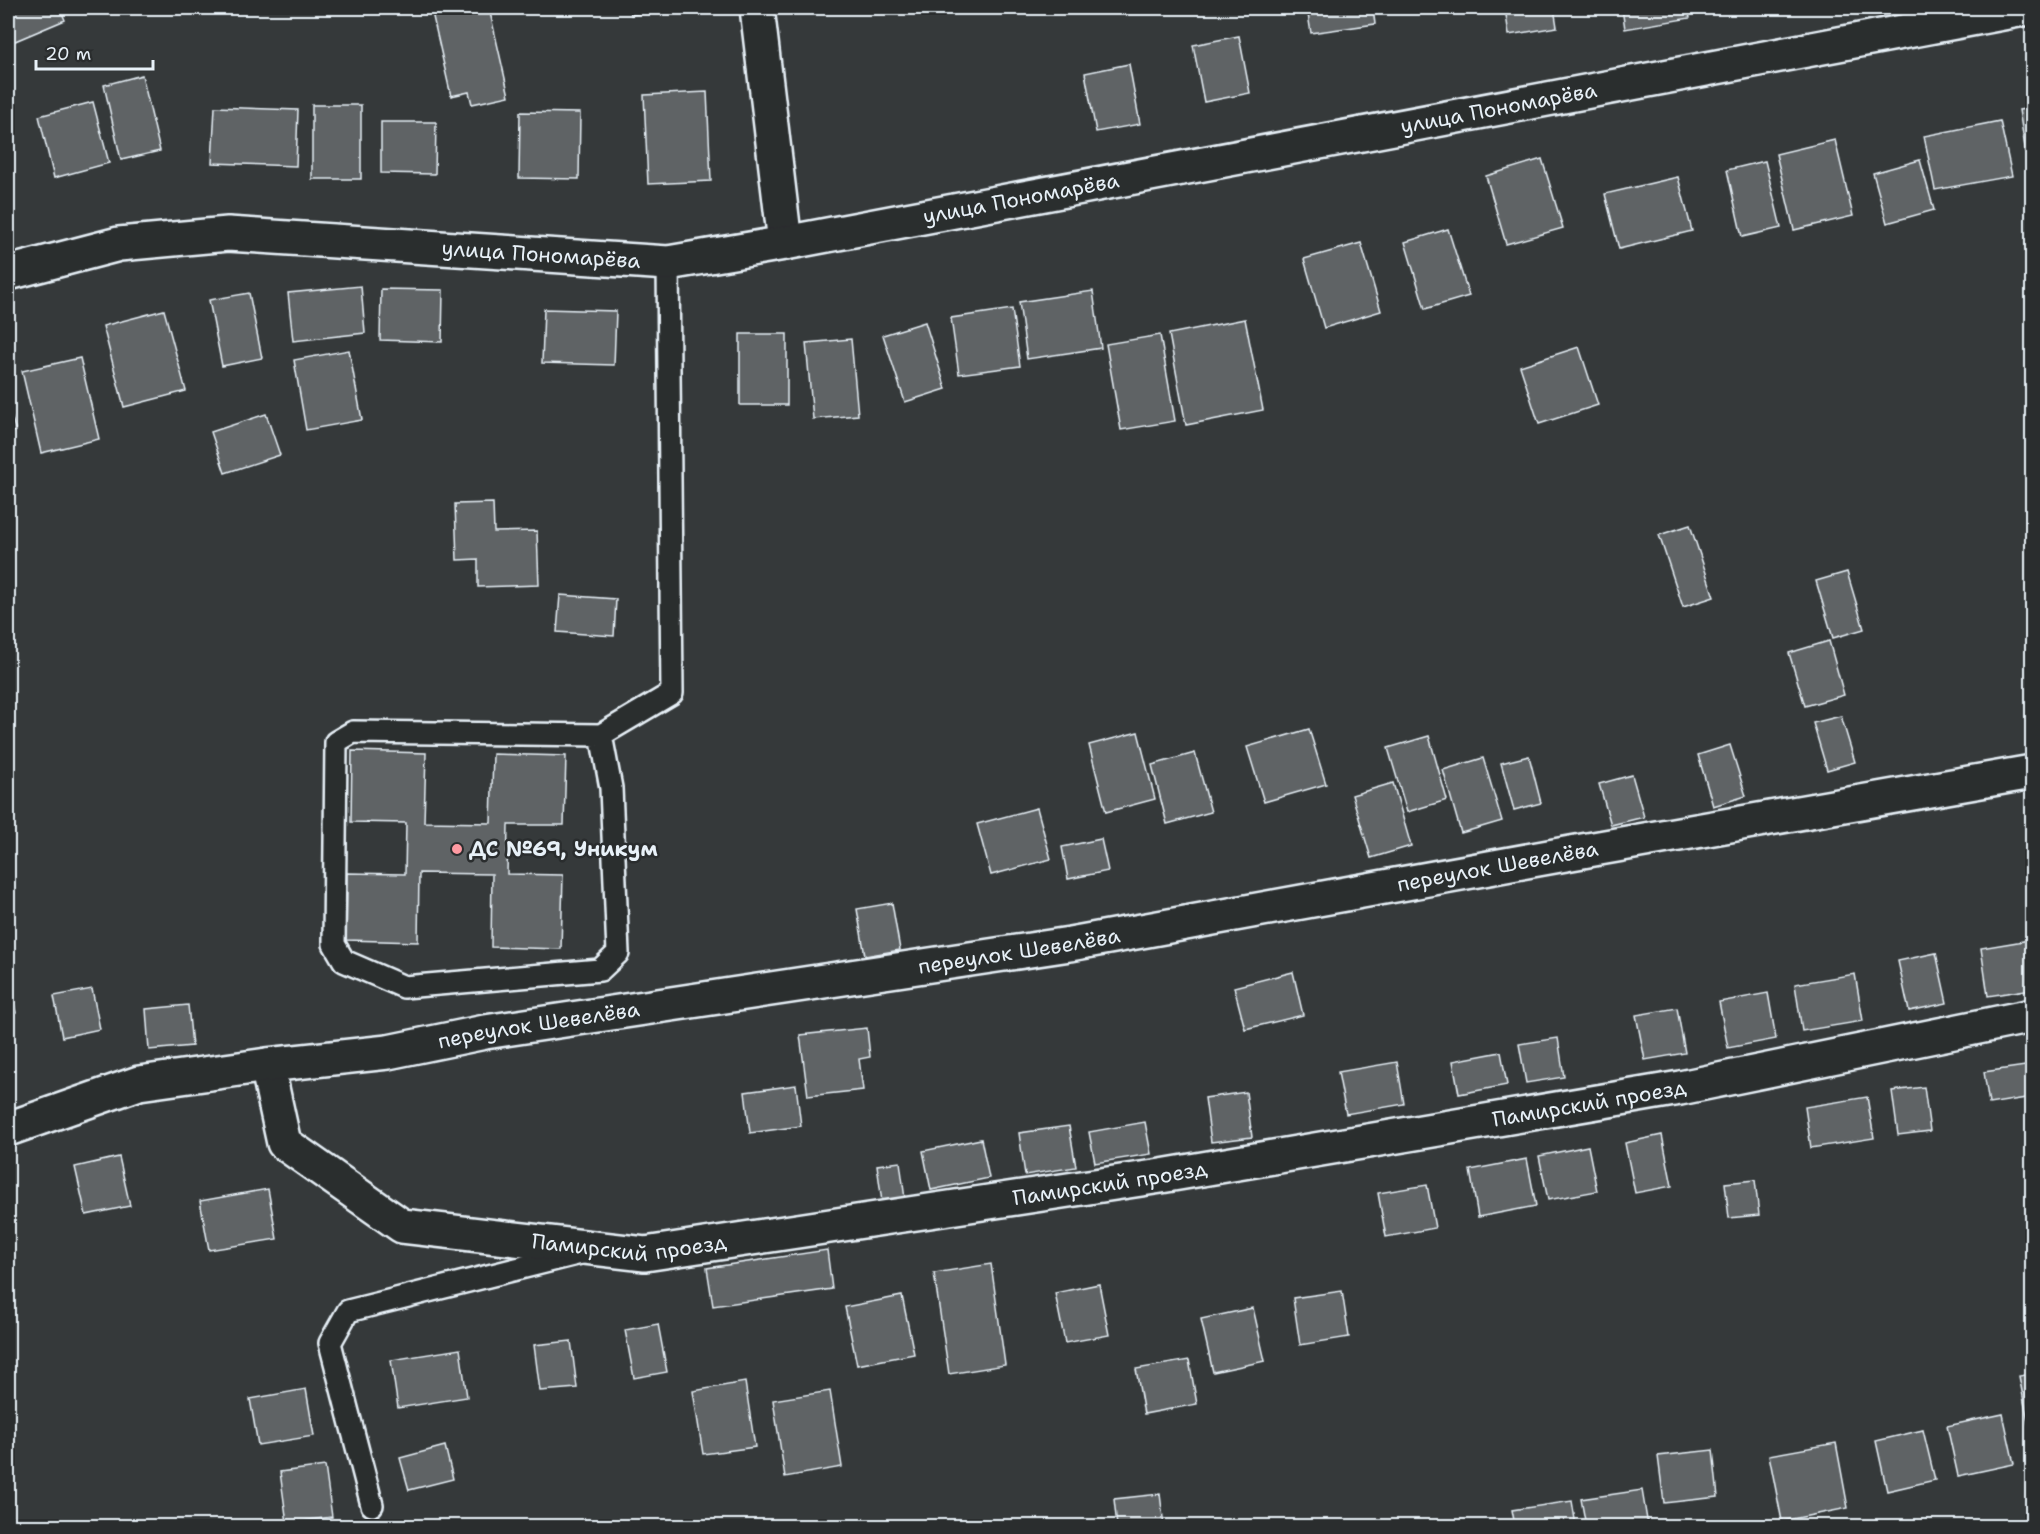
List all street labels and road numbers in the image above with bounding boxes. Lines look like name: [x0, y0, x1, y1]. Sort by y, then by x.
street label: улица Пономарёва: [1398, 76, 1599, 140]
street label: улица Пономарёва: [920, 166, 1121, 231]
street label: улица Пономарёва: [441, 234, 641, 275]
street label: переулок Шевелёва: [1395, 834, 1600, 898]
street label: переулок Шевелёва: [916, 921, 1122, 981]
street label: переулок Шевелёва: [435, 995, 642, 1055]
street label: Памирский проезд: [1490, 1073, 1688, 1134]
street label: Памирский проезд: [1011, 1154, 1209, 1212]
street label: Памирский проезд: [530, 1227, 729, 1268]

